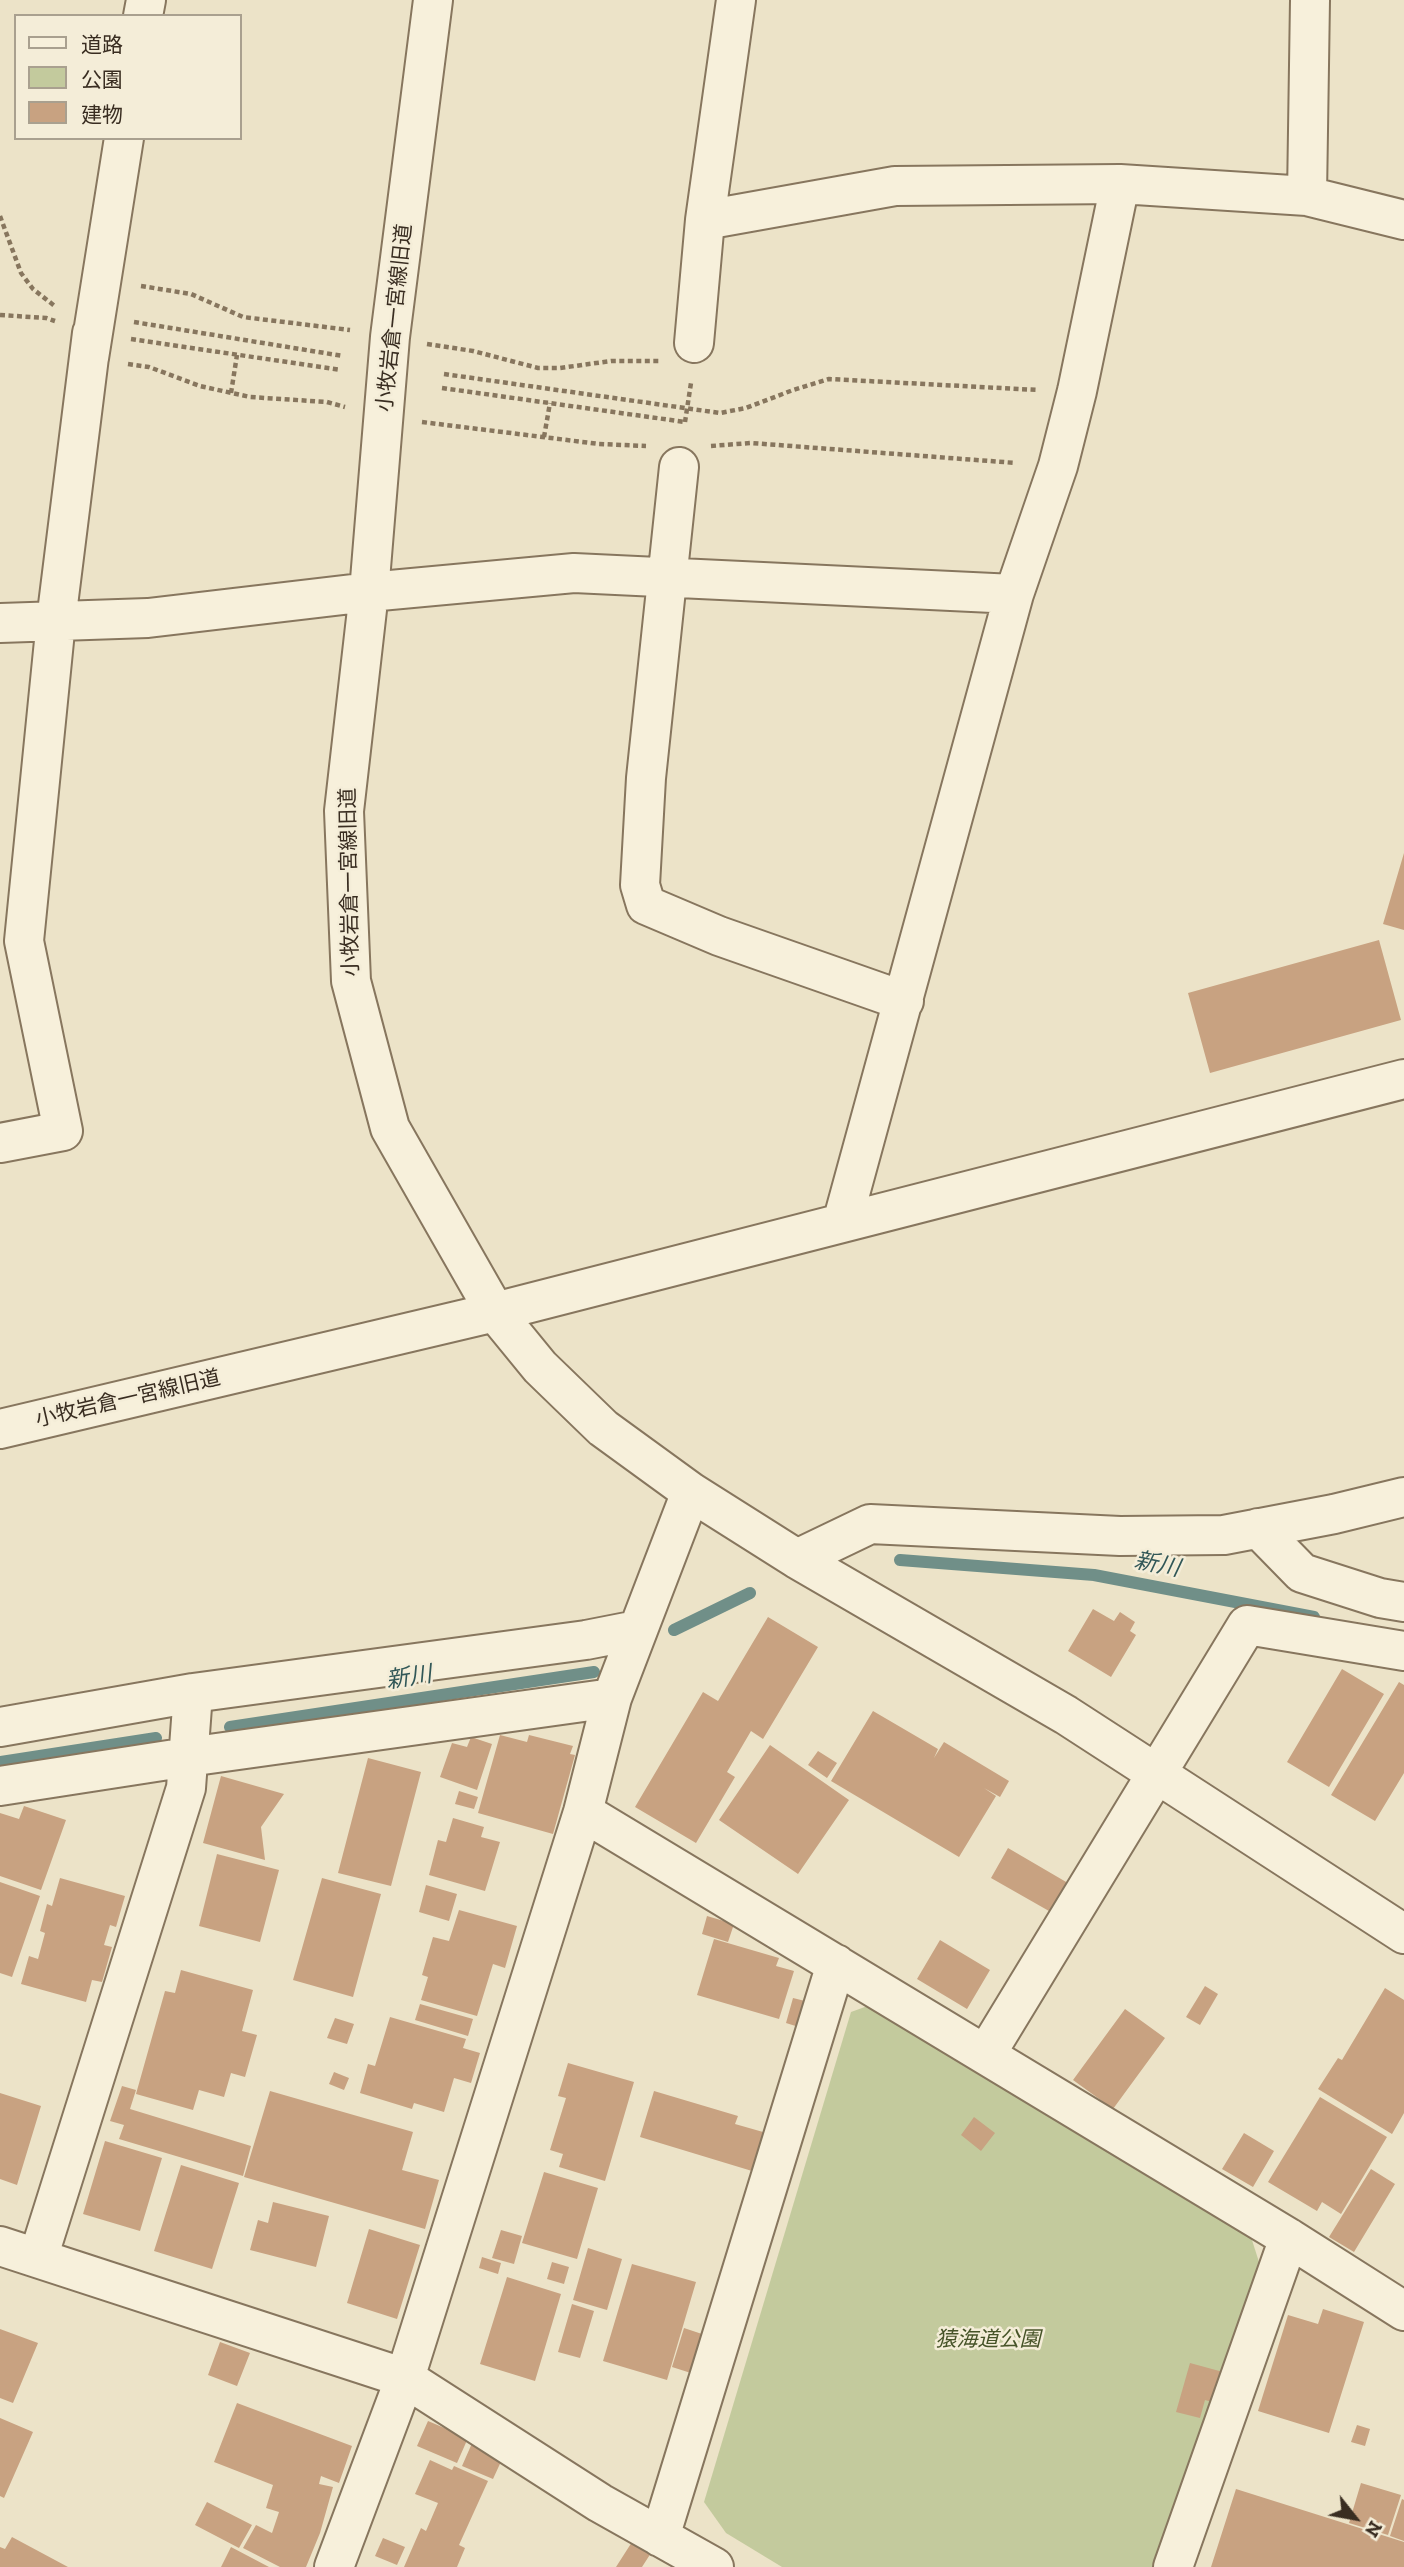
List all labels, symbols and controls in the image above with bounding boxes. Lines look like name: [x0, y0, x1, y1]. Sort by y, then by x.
legend: [14, 14, 242, 140]
text: 道路: [81, 32, 123, 57]
text: 公園: [81, 67, 123, 92]
text: 建物: [81, 102, 123, 127]
street label: 小牧岩倉一宮線旧道: [373, 223, 417, 413]
street label: 小牧岩倉一宮線旧道: [336, 787, 364, 977]
street label: 小牧岩倉一宮線旧道: [33, 1365, 223, 1433]
water label: 新川: [1132, 1547, 1182, 1583]
water label: 新川: [384, 1661, 434, 1695]
park label: 猿海道公園: [936, 2327, 1040, 2353]
north arrow: [1320, 2483, 1390, 2553]
text: N: [1360, 2517, 1387, 2541]

